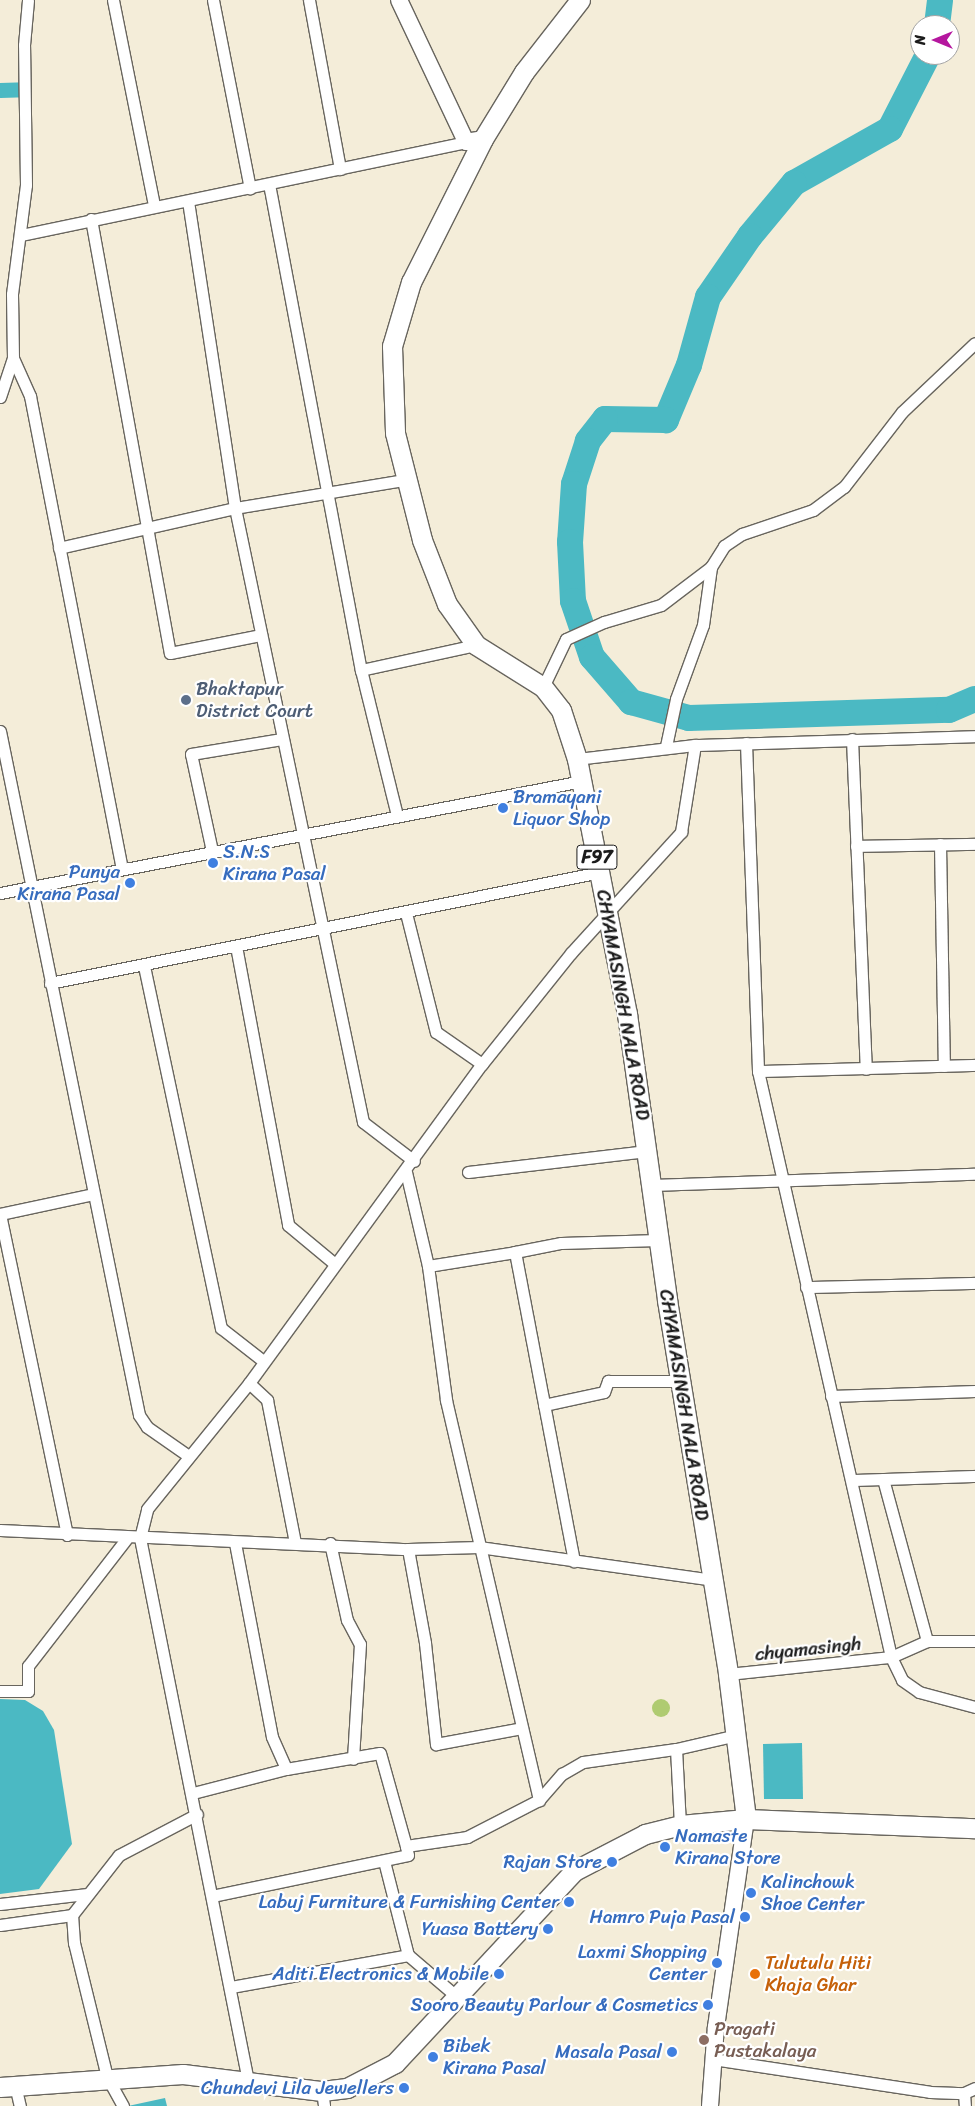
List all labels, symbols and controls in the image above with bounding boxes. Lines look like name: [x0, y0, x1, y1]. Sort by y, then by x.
north arrow: [910, 15, 960, 65]
text: N: [908, 35, 933, 45]
place label: Bhaktapur District Court: [196, 678, 313, 722]
marker: Bhaktapur District Court: [180, 694, 192, 706]
place label: Bramayani Liquor Shop: [513, 786, 610, 830]
marker: Bramayani Liquor Shop: [497, 802, 509, 814]
place label: S.N.S Kirana Pasal: [223, 841, 327, 885]
road number: F97: [576, 842, 618, 872]
marker: S.N.S Kirana Pasal: [207, 857, 219, 869]
place label: Punya Kirana Pasal: [16, 861, 120, 905]
marker: Punya Kirana Pasal: [124, 877, 136, 889]
street label: CHYAMASINGH NALA ROAD: [591, 888, 655, 1122]
street label: CHYAMASINGH NALA ROAD: [654, 1288, 714, 1522]
street label: chyamasingh: [754, 1632, 862, 1666]
place label: Namaste Kirana Store: [675, 1825, 781, 1869]
marker: Namaste Kirana Store: [659, 1841, 671, 1853]
place label: Rajan Store: [503, 1851, 602, 1873]
marker: Rajan Store: [606, 1856, 618, 1868]
place label: Kalinchowk Shoe Center: [761, 1871, 865, 1915]
marker: Kalinchowk Shoe Center: [745, 1887, 757, 1899]
place label: Labuj Furniture & Furnishing Center: [259, 1891, 559, 1913]
marker: Labuj Furniture & Furnishing Center: [563, 1896, 575, 1908]
place label: Hamro Puja Pasal: [588, 1906, 735, 1928]
marker: Hamro Puja Pasal: [739, 1911, 751, 1923]
place label: Yuasa Battery: [422, 1918, 538, 1940]
marker: Yuasa Battery: [542, 1923, 554, 1935]
place label: Laxmi Shopping Center: [578, 1941, 707, 1985]
place label: Tulutulu Hiti Khaja Ghar: [765, 1952, 871, 1996]
marker: Laxmi Shopping Center: [711, 1957, 723, 1969]
place label: Aditi Electronics & Mobile: [271, 1963, 489, 1985]
marker: Aditi Electronics & Mobile: [493, 1968, 505, 1980]
marker: Tulutulu Hiti Khaja Ghar: [749, 1968, 761, 1980]
place label: Sooro Beauty Parlour & Cosmetics: [410, 1994, 698, 2016]
marker: Sooro Beauty Parlour & Cosmetics: [702, 1999, 714, 2011]
place label: Pragati Pustakalaya: [714, 2018, 816, 2062]
marker: Pragati Pustakalaya: [698, 2034, 710, 2046]
place label: Bibek Kirana Pasal: [443, 2035, 547, 2079]
place label: Masala Pasal: [554, 2041, 662, 2063]
marker: Masala Pasal: [666, 2046, 678, 2058]
marker: Bibek Kirana Pasal: [427, 2051, 439, 2063]
place label: Chundevi Lila Jewellers: [201, 2077, 394, 2099]
marker: Chundevi Lila Jewellers: [398, 2082, 410, 2094]

